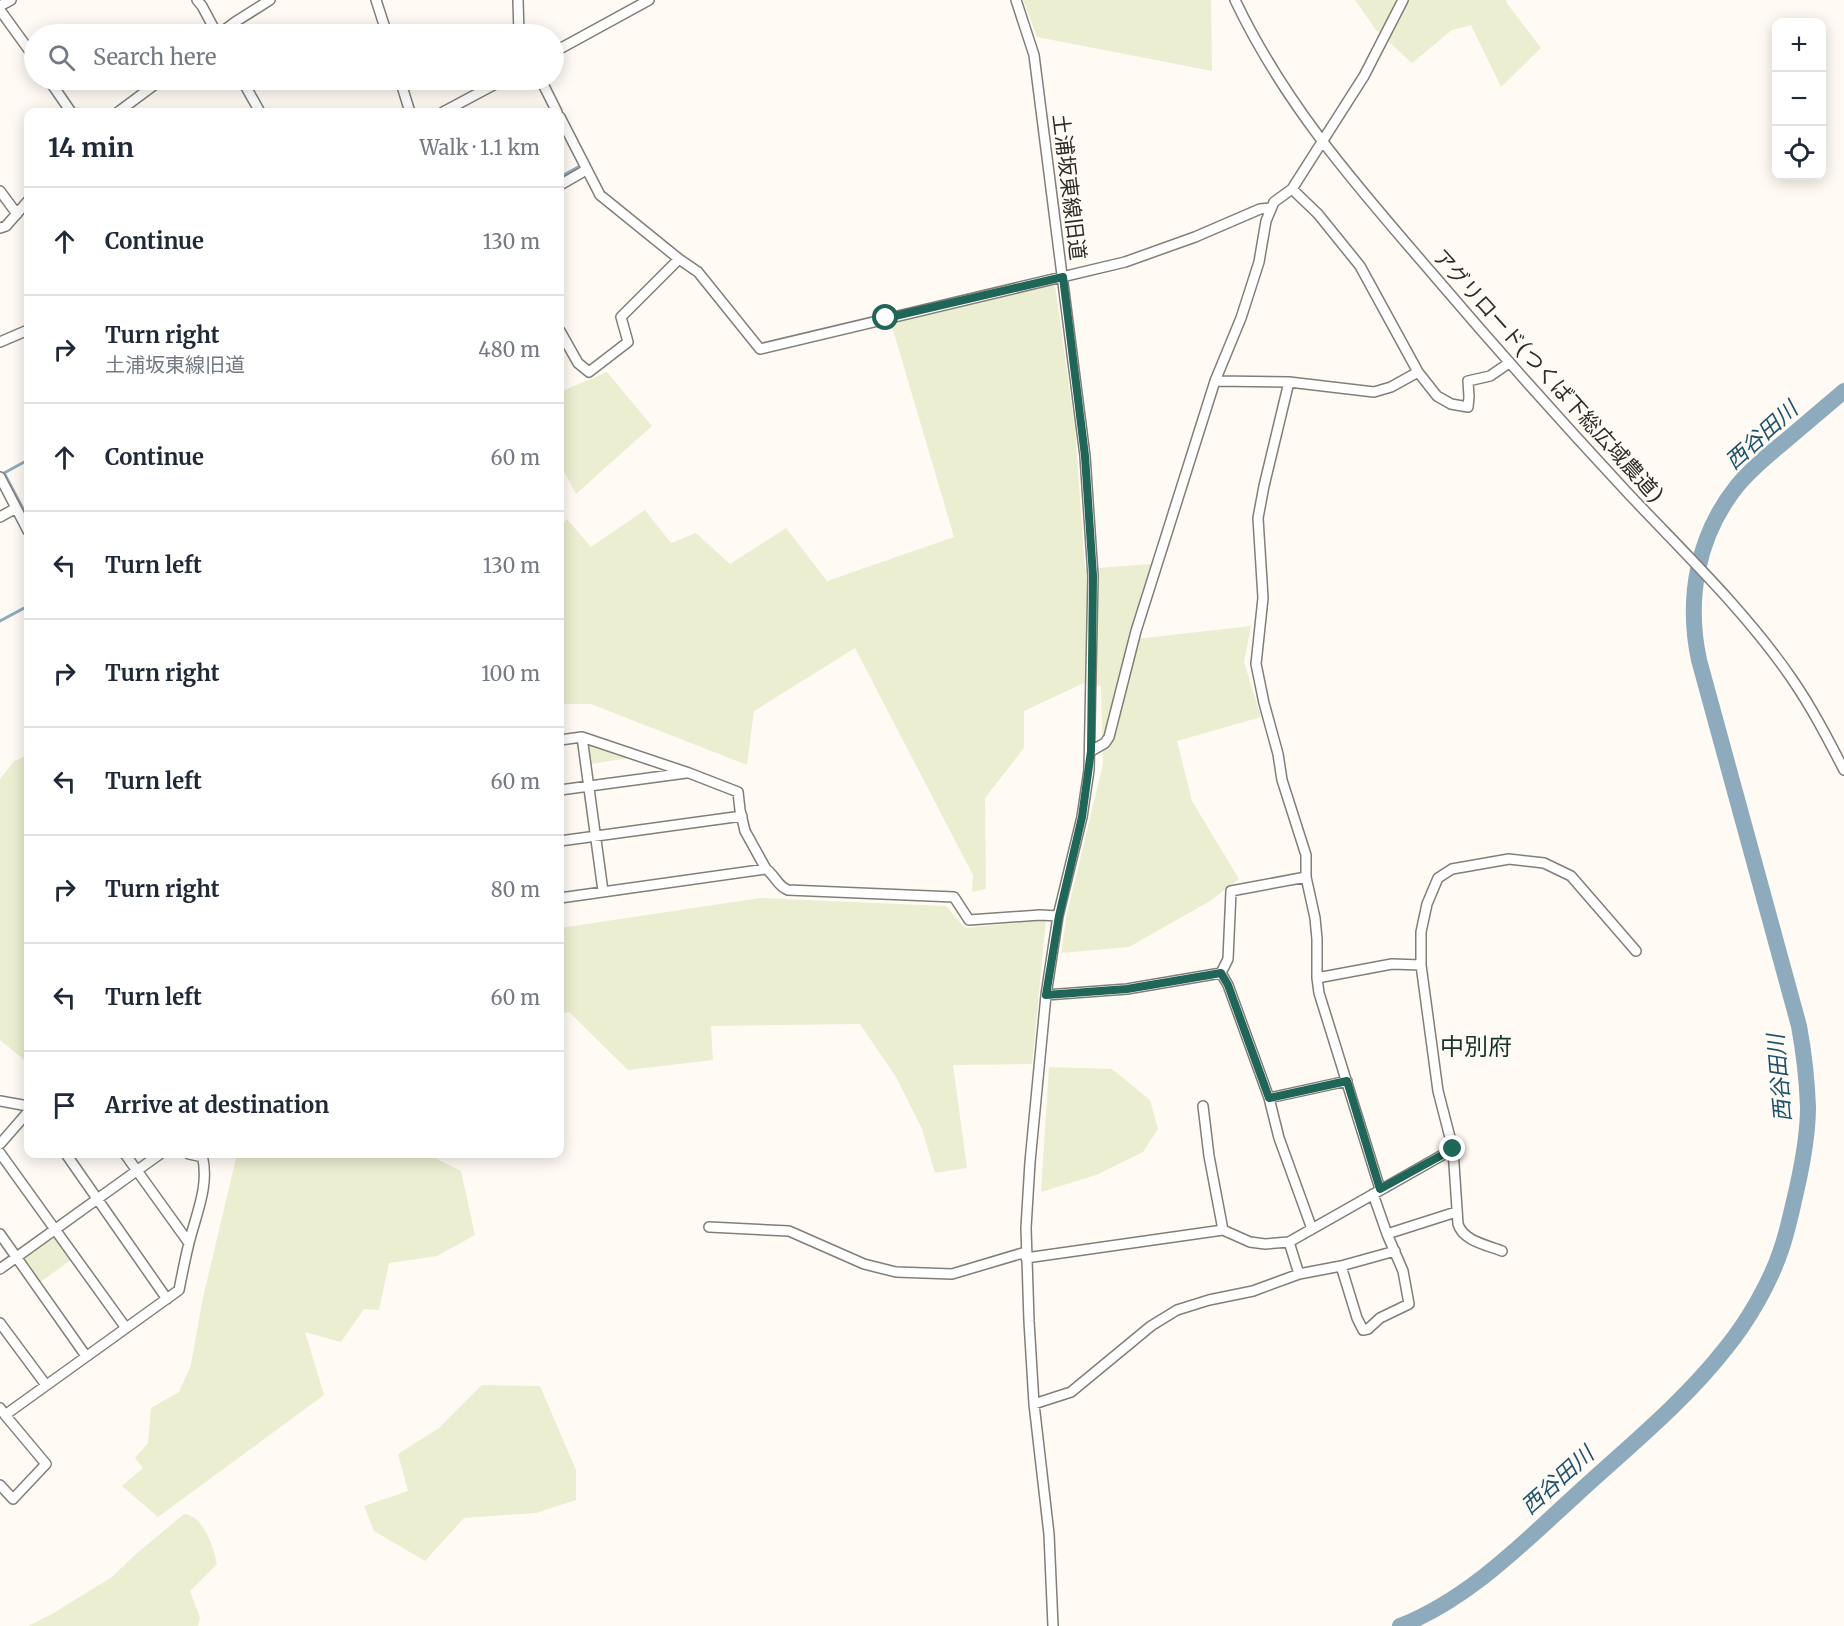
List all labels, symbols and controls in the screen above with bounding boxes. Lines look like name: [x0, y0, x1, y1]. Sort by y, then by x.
map controls: [1772, 18, 1826, 180]
button: +: [1772, 18, 1826, 72]
search box: [24, 24, 564, 90]
icon: search: [45, 41, 78, 74]
text: Search here: [93, 43, 216, 71]
button: −: [1772, 72, 1826, 126]
street label: 土浦坂東線旧道: [1047, 112, 1092, 262]
button: locate: [1772, 126, 1826, 180]
text: 14 min: [48, 131, 134, 164]
text: Walk · 1.1 km: [419, 135, 540, 160]
icon: ahead: [48, 225, 81, 258]
text: Continue: [105, 227, 204, 255]
text: 130 m: [483, 229, 540, 254]
street label: アグリロード(つくば下総広域農道): [1427, 243, 1669, 508]
route start: [872, 304, 898, 330]
text: Turn right: [105, 321, 219, 349]
icon: right: [48, 333, 81, 366]
text: 480 m: [478, 337, 540, 362]
text: 土浦坂東線旧道: [105, 352, 245, 377]
water label: 西谷田川: [1719, 394, 1805, 475]
icon: ahead: [48, 441, 81, 474]
text: Continue: [105, 443, 204, 471]
text: 60 m: [490, 445, 540, 470]
icon: left: [48, 549, 81, 582]
text: Turn left: [105, 551, 202, 579]
text: 130 m: [483, 553, 540, 578]
icon: right: [48, 657, 81, 690]
text: Turn right: [105, 659, 219, 687]
text: 100 m: [481, 661, 540, 686]
icon: left: [48, 765, 81, 798]
text: Turn left: [105, 767, 202, 795]
text: 60 m: [490, 769, 540, 794]
icon: right: [48, 873, 81, 906]
text: Turn right: [105, 875, 219, 903]
text: 80 m: [491, 877, 540, 902]
icon: left: [48, 981, 81, 1014]
text: Turn left: [105, 983, 202, 1011]
text: 60 m: [490, 985, 540, 1010]
district label: 中別府: [1440, 1031, 1512, 1062]
water label: 西谷田川: [1761, 1031, 1797, 1123]
icon: arrive: [48, 1089, 81, 1122]
text: Arrive at destination: [105, 1091, 329, 1119]
route end: [1439, 1135, 1465, 1161]
water label: 西谷田川: [1515, 1439, 1601, 1520]

